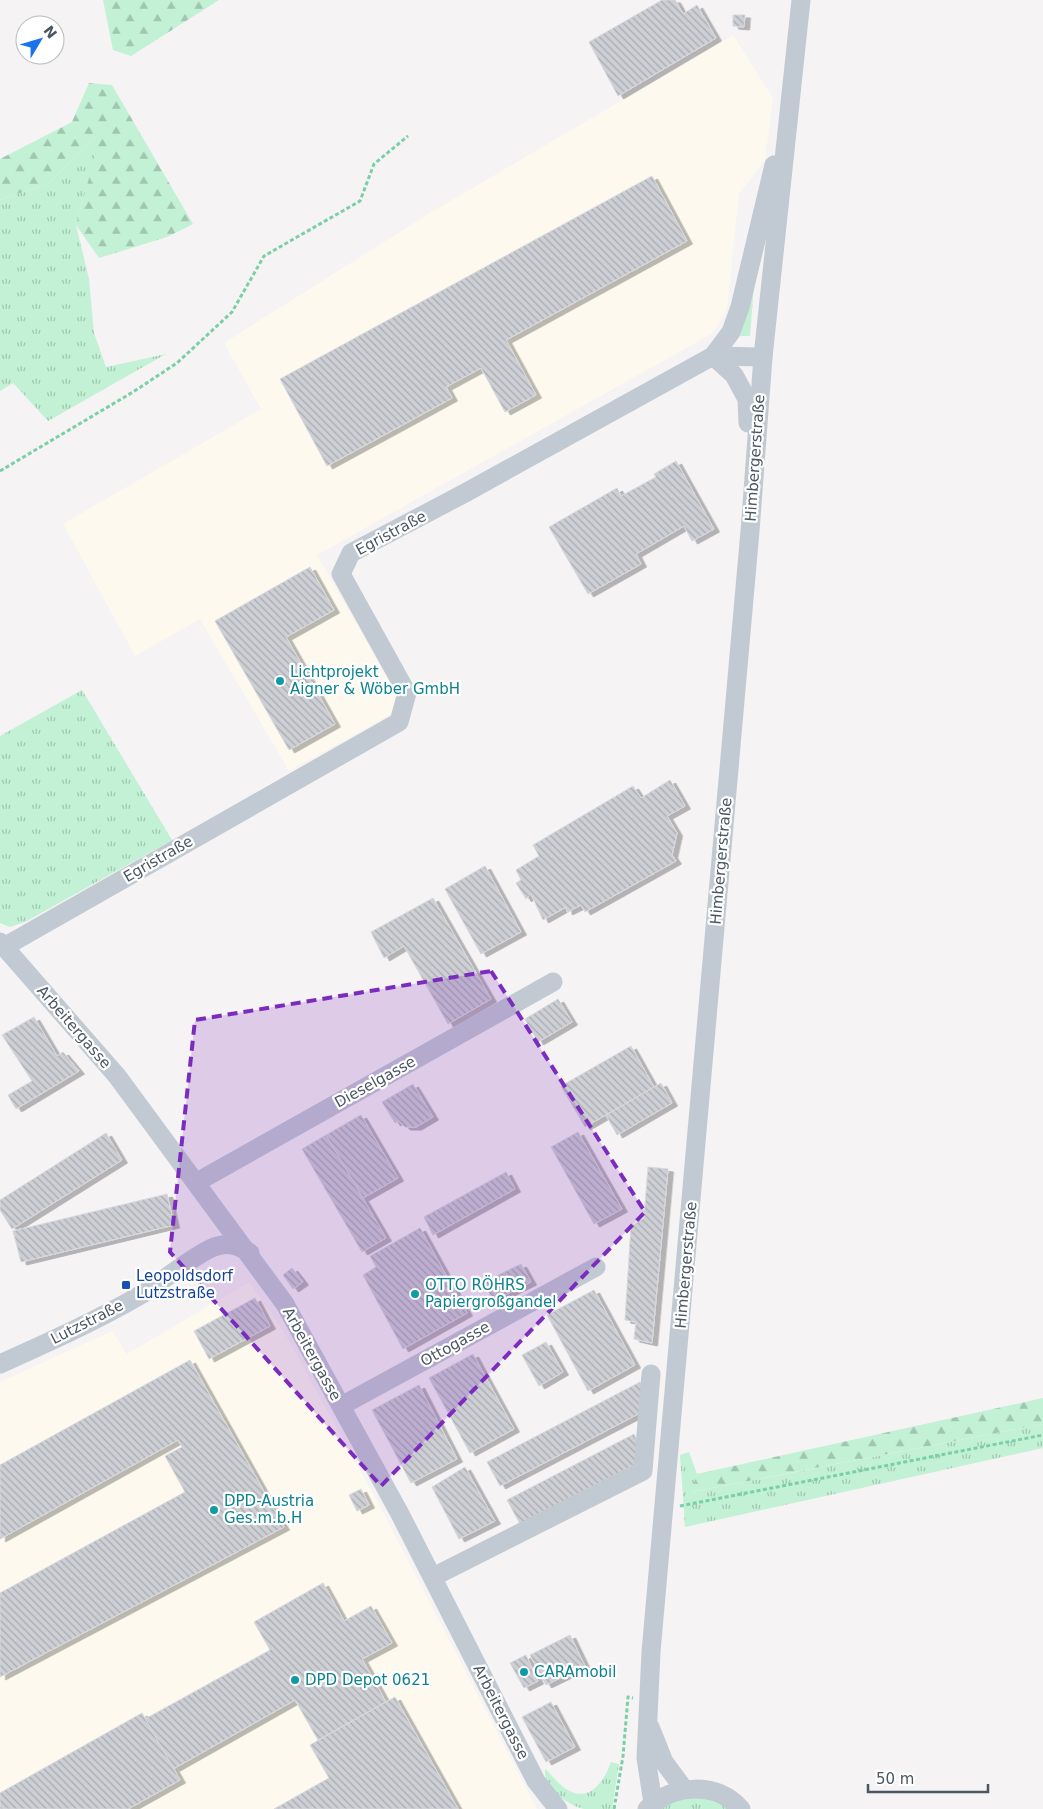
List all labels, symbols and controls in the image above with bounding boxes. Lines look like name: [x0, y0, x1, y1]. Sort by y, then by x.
north arrow: [15, 15, 65, 65]
text: N: [40, 22, 60, 42]
street label: Himbergerstraße: [742, 394, 768, 522]
street label: Egristraße: [353, 507, 429, 559]
place label: Lichtprojekt Aigner & Wöber GmbH: [290, 663, 460, 698]
marker: Lichtprojekt Aigner & Wöber GmbH: [274, 675, 286, 687]
street label: Himbergerstraße: [706, 797, 736, 925]
street label: Egristraße: [120, 832, 196, 886]
street label: Arbeitergasse: [33, 982, 115, 1072]
street label: Dieselgasse: [331, 1052, 419, 1112]
street label: Himbergerstraße: [671, 1201, 701, 1329]
place label: Leopoldsdorf Lutzstraße: [136, 1267, 234, 1302]
place label: OTTO RÖHRS Papiergroßgandel: [425, 1275, 557, 1311]
marker: Leopoldsdorf Lutzstraße: [120, 1279, 132, 1291]
marker: OTTO RÖHRS Papiergroßgandel: [409, 1288, 421, 1300]
street label: Lutzstraße: [48, 1296, 126, 1348]
street label: Arbeitergasse: [279, 1304, 345, 1404]
street label: Ottogasse: [417, 1318, 493, 1370]
place label: DPD-Austria Ges.m.b.H: [224, 1492, 314, 1527]
marker: DPD-Austria Ges.m.b.H: [208, 1504, 220, 1516]
street label: Arbeitergasse: [469, 1662, 533, 1762]
place label: CARAmobil: [534, 1663, 616, 1681]
marker: CARAmobil: [518, 1666, 530, 1678]
place label: DPD Depot 0621: [305, 1671, 430, 1689]
marker: DPD Depot 0621: [289, 1674, 301, 1686]
scale bar: [868, 1762, 988, 1794]
text: 50 m: [876, 1770, 914, 1788]

